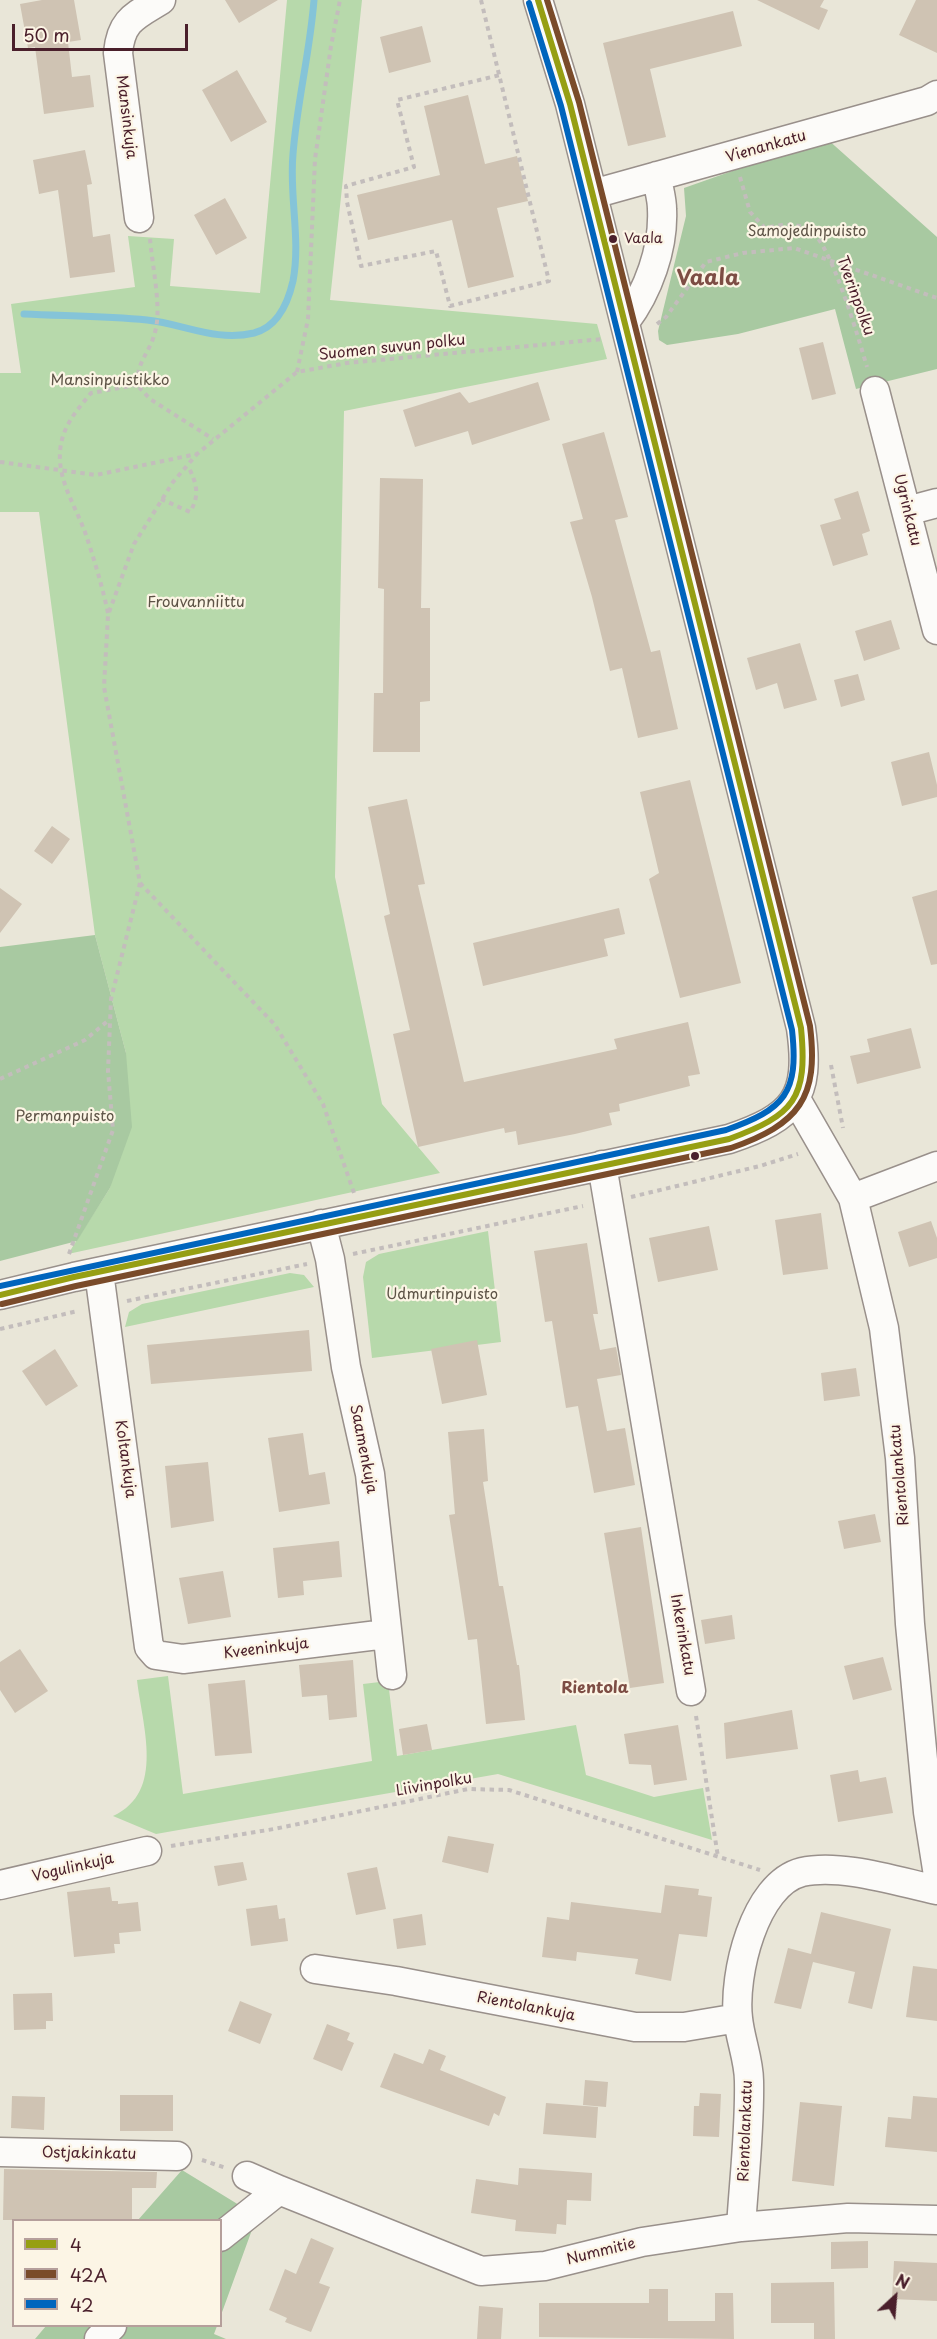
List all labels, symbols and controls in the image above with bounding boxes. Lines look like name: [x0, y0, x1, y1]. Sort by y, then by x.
scale bar: [15, 12, 190, 50]
text: 50 m: [23, 21, 70, 48]
street label: Mansinkuja: [112, 74, 140, 160]
street label: Vienankatu: [724, 127, 808, 167]
park label: Samojedinpuisto: [748, 223, 866, 241]
place label: Vaala: [624, 231, 663, 247]
marker: Vaala: [607, 233, 619, 245]
street label: Tverinpolku: [832, 254, 878, 338]
district label: Vaala: [676, 266, 740, 292]
street label: Suomen suvun polku: [318, 331, 466, 365]
park label: Mansinpuistikko: [50, 372, 170, 390]
street label: Ugrinkatu: [889, 472, 925, 548]
park label: Frouvanniittu: [147, 594, 245, 612]
park label: Permanpuisto: [16, 1108, 114, 1126]
unlabelled marker: [689, 1150, 701, 1162]
park label: Udmurtinpuisto: [386, 1286, 498, 1304]
street label: Saamenkuja: [346, 1403, 380, 1495]
street label: Koltankuja: [111, 1419, 139, 1499]
street label: Rientolankatu: [887, 1424, 913, 1526]
street label: Inkerinkatu: [666, 1593, 698, 1677]
street label: Kveeninkuja: [223, 1635, 309, 1663]
district label: Rientola: [562, 1679, 628, 1699]
street label: Liivinpolku: [394, 1769, 474, 1801]
street label: Vogulinkuja: [31, 1850, 115, 1886]
street label: Rientolankuja: [475, 1989, 577, 2025]
street label: Rientolankatu: [735, 2080, 757, 2182]
street label: Ostjakinkatu: [42, 2144, 136, 2164]
legend: [12, 2219, 222, 2327]
text: 4: [70, 2231, 82, 2258]
street label: Nummitie: [565, 2235, 637, 2269]
text: 42A: [70, 2261, 107, 2288]
north arrow: [865, 2267, 925, 2327]
text: N: [892, 2267, 914, 2294]
text: 42: [70, 2291, 94, 2318]

